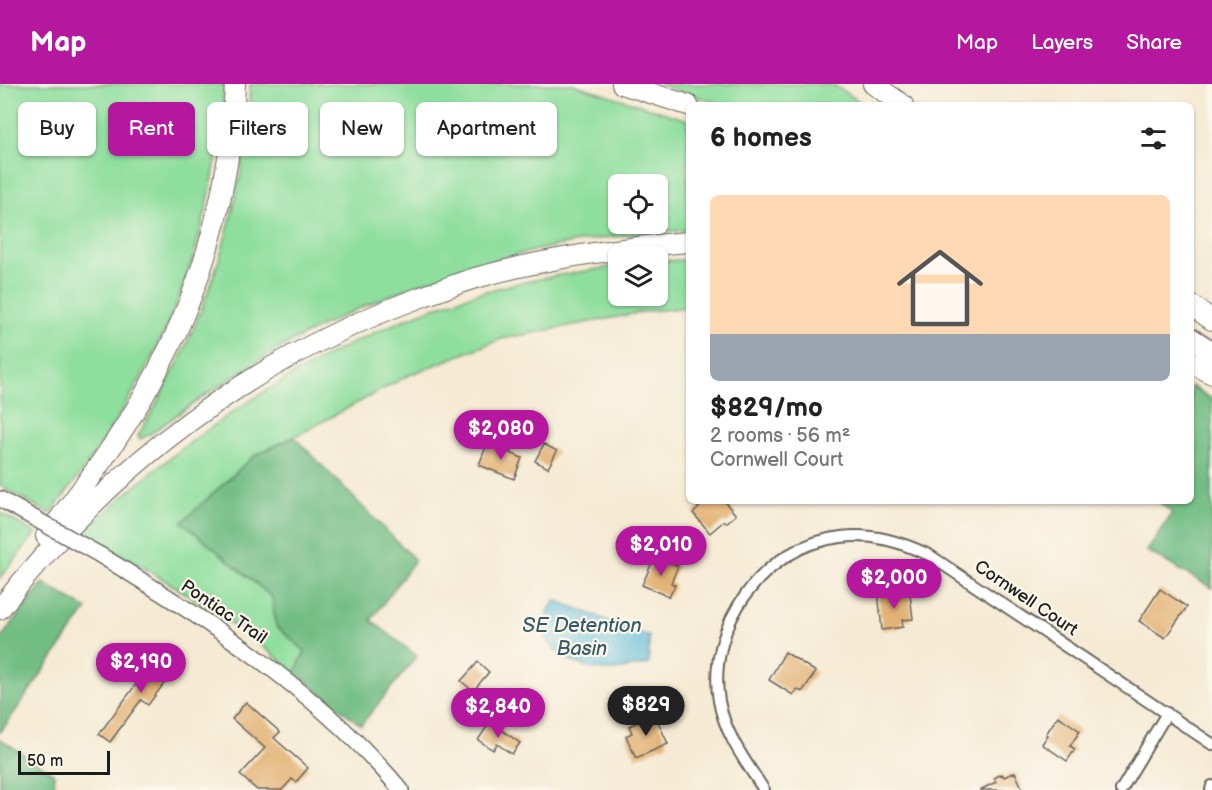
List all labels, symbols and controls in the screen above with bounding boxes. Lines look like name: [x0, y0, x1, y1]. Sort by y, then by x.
text: Map: [30, 26, 86, 59]
text: Map: [956, 30, 998, 55]
text: Layers: [1031, 30, 1093, 55]
text: Share: [1126, 30, 1182, 55]
chip: Buy: [18, 102, 96, 156]
chip: Rent: [108, 102, 195, 156]
chip: Filters: [207, 102, 308, 156]
chip: New: [320, 102, 404, 156]
chip: Apartment: [416, 102, 557, 156]
icon: filters: [1137, 122, 1170, 155]
text: 6 homes: [710, 123, 812, 154]
map controls: [608, 174, 668, 306]
button: locate: [608, 174, 668, 234]
icon: home: [886, 234, 994, 342]
button: layers: [608, 246, 668, 306]
text: $829/mo: [710, 393, 823, 424]
pin: $2,080: [452, 410, 550, 461]
text: $2,080: [468, 417, 534, 441]
text: 2 rooms · 56 m²: [710, 424, 850, 448]
text: Cornwell Court: [710, 448, 843, 472]
pin: $2,010: [612, 526, 710, 577]
text: $2,010: [630, 533, 692, 557]
street label: Cornwell Court: [970, 556, 1082, 641]
pin: $2,000: [845, 559, 943, 610]
text: $2,000: [861, 566, 927, 590]
street label: Pontiac Trail: [177, 576, 271, 648]
water label: SE Detention Basin: [522, 614, 642, 661]
pin: $2,190: [92, 643, 190, 694]
text: $2,190: [110, 650, 172, 674]
pin: $829: [610, 686, 682, 737]
pin: $2,840: [449, 688, 547, 739]
text: $829: [622, 693, 670, 717]
text: $2,840: [465, 695, 531, 719]
scale bar: [18, 748, 110, 776]
text: 50 m: [27, 752, 63, 771]

